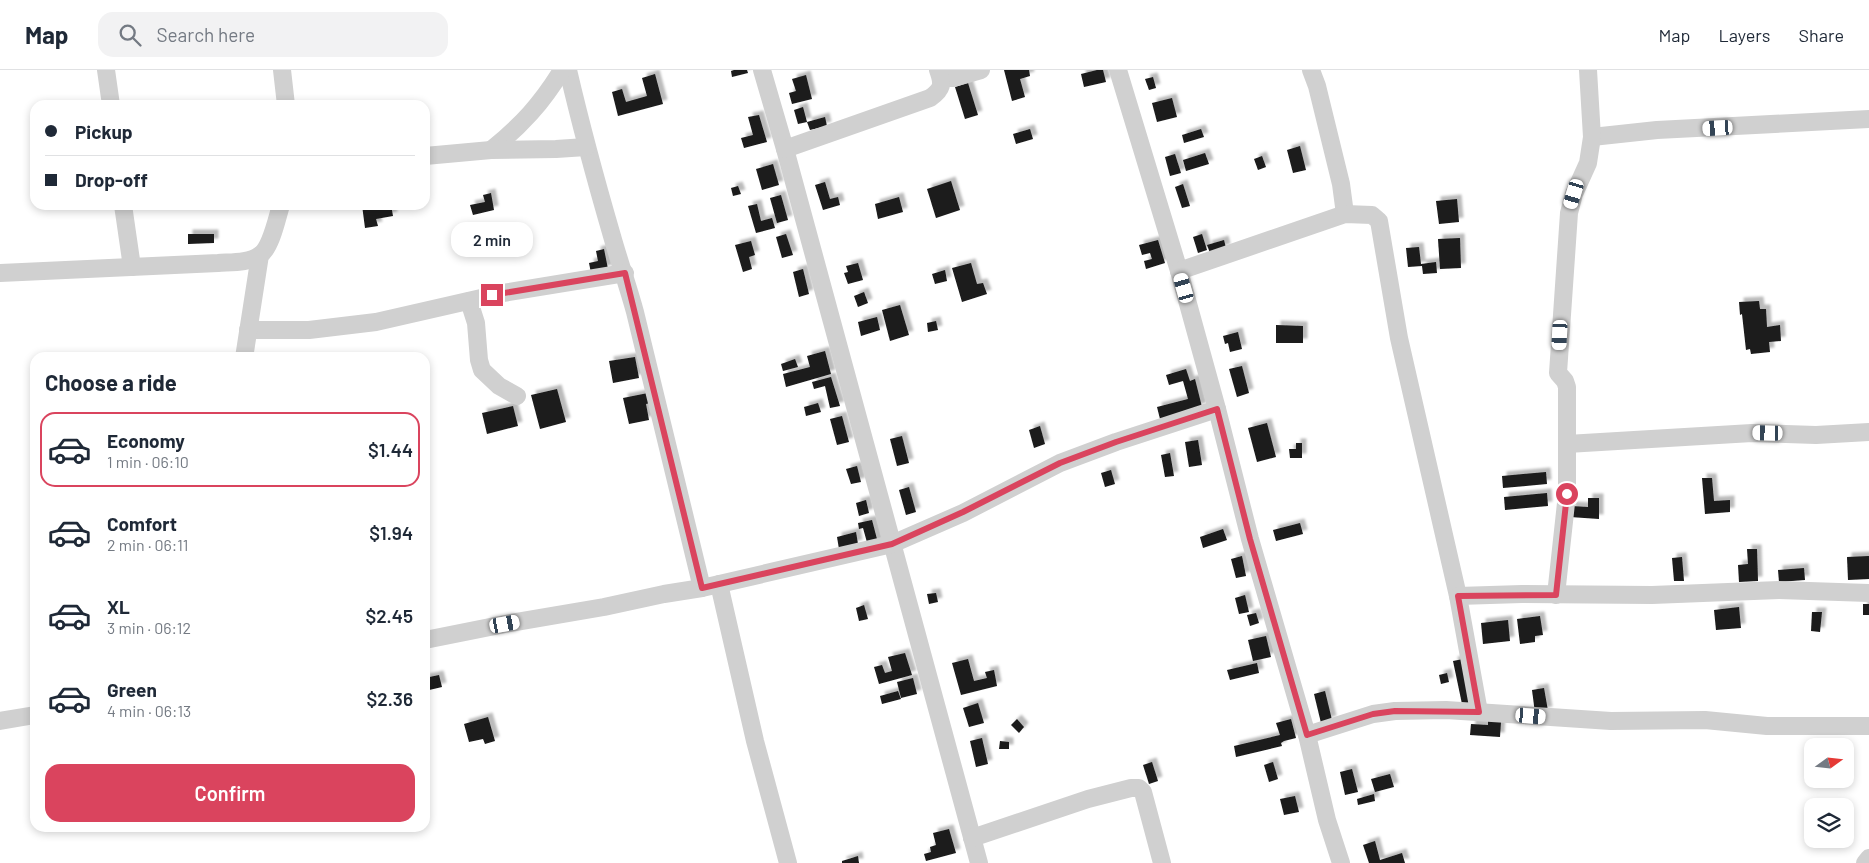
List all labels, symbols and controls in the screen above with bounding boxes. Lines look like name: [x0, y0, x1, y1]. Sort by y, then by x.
search box: [98, 12, 448, 57]
text: Map: [25, 20, 68, 49]
icon: search: [116, 21, 144, 49]
text: Search here: [156, 23, 255, 46]
text: Map: [1658, 24, 1690, 46]
text: Layers: [1718, 24, 1771, 46]
text: Share: [1799, 24, 1844, 46]
text: Pickup: [75, 120, 133, 143]
car: [1702, 120, 1733, 136]
text: Drop-off: [75, 168, 148, 191]
car: [1562, 177, 1585, 211]
callout: 2 min: [451, 222, 533, 258]
text: 2 min: [473, 230, 511, 249]
car: [1172, 272, 1195, 304]
route end: [481, 284, 503, 306]
car: [1551, 320, 1568, 350]
text: Choose a ride: [45, 369, 177, 395]
car: [1752, 425, 1783, 441]
icon: car: [47, 427, 92, 472]
text: Economy: [107, 429, 185, 452]
text: $1.44: [368, 438, 413, 461]
text: 1 min · 06:10: [107, 452, 189, 471]
route start: [1556, 483, 1578, 505]
icon: car: [47, 510, 92, 555]
text: Comfort: [107, 512, 177, 535]
text: $1.94: [369, 521, 413, 544]
text: 2 min · 06:11: [107, 535, 188, 554]
icon: car: [47, 593, 92, 638]
text: XL: [107, 595, 130, 618]
text: $2.45: [365, 604, 413, 627]
car: [488, 614, 521, 634]
text: 3 min · 06:12: [107, 618, 191, 637]
icon: car: [47, 676, 92, 721]
text: Green: [107, 678, 157, 701]
text: $2.36: [366, 687, 413, 710]
text: 4 min · 06:13: [107, 701, 191, 720]
car: [1515, 707, 1546, 725]
north arrow: [1804, 738, 1854, 788]
map controls: [1804, 738, 1854, 848]
button: Confirm: [45, 764, 415, 822]
button: layers: [1804, 798, 1854, 848]

